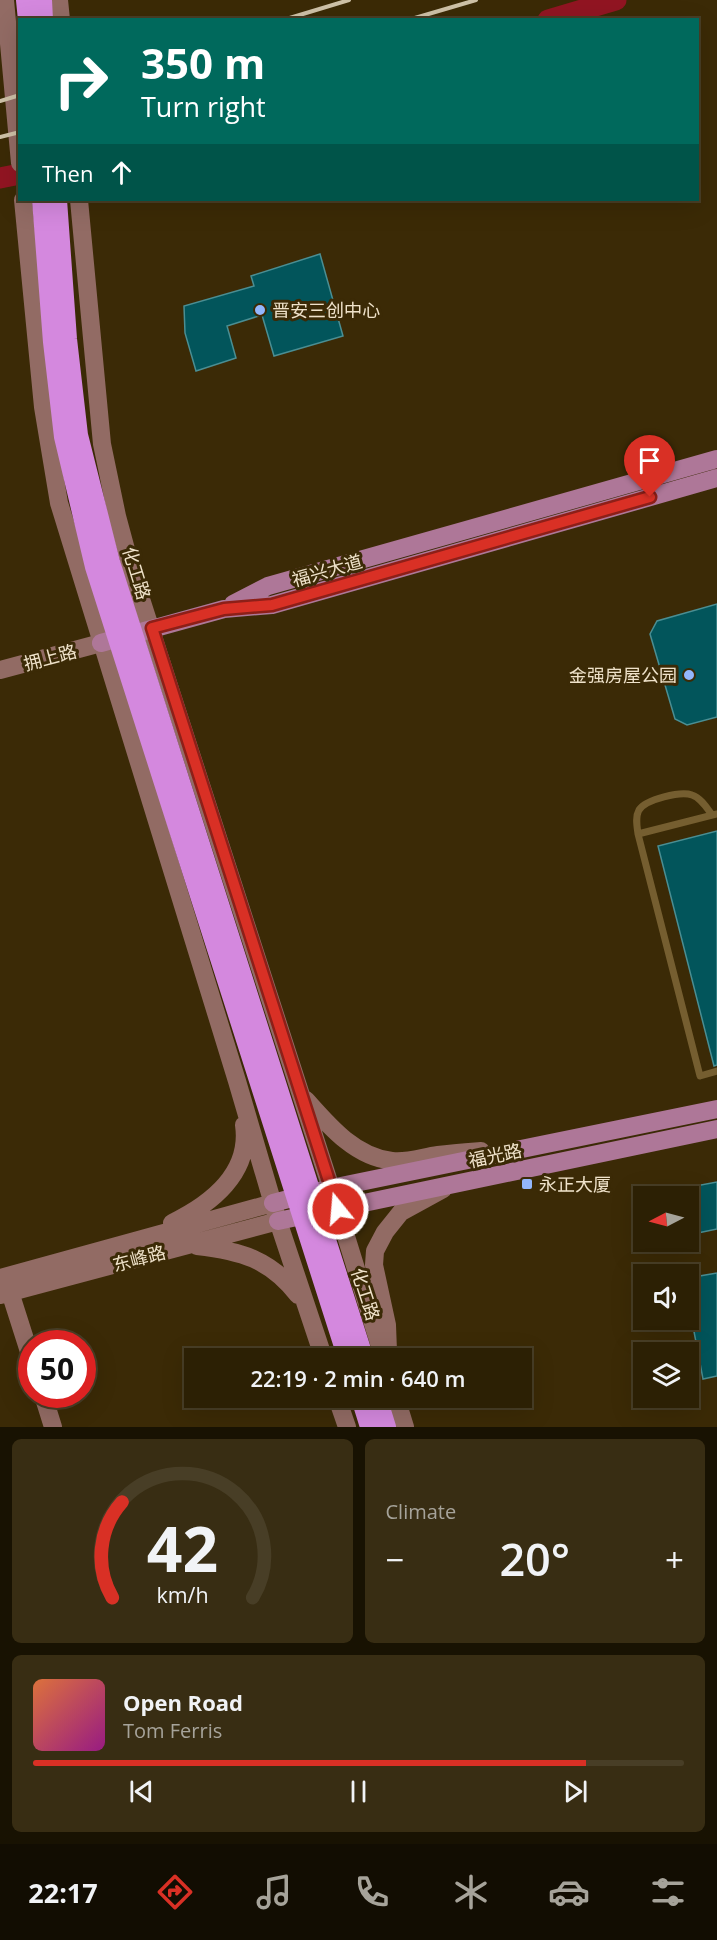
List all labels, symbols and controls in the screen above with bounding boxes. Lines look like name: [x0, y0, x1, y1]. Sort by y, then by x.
text: 350 m: [141, 34, 265, 91]
icon: right: [42, 42, 120, 120]
text: Turn right: [141, 88, 266, 125]
icon: ahead: [105, 156, 138, 189]
text: Then: [42, 158, 93, 188]
place label: 晋安三创中心: [272, 298, 380, 322]
marker: 晋安三创中心: [253, 303, 267, 317]
pin: [624, 435, 675, 497]
icon: arrive: [633, 444, 666, 477]
street label: 化工路: [118, 544, 156, 602]
street label: 福兴大道: [289, 549, 365, 591]
street label: 拥上路: [21, 638, 79, 676]
place label: 金强房屋公园: [569, 663, 677, 687]
marker: 金强房屋公园: [682, 668, 696, 682]
street label: 福光路: [466, 1138, 524, 1172]
place label: 永正大厦: [539, 1172, 611, 1196]
position arrow: [306, 1177, 370, 1241]
marker: 永正大厦: [520, 1177, 534, 1191]
north arrow: [633, 1186, 699, 1252]
map controls: [633, 1186, 699, 1408]
street label: 东峰路: [110, 1239, 168, 1277]
button: sound: [633, 1264, 699, 1330]
street label: 化工路: [346, 1265, 386, 1323]
speed limit sign: 50: [18, 1330, 96, 1408]
button: layers: [633, 1342, 699, 1408]
text: 22:19 · 2 min · 640 m: [250, 1363, 466, 1393]
text: Climate: [386, 1498, 456, 1525]
text: 42: [147, 1505, 218, 1590]
text: 20°: [499, 1528, 570, 1589]
text: −: [386, 1537, 404, 1582]
text: +: [665, 1537, 684, 1582]
text: km/h: [156, 1580, 208, 1609]
text: Open Road: [123, 1687, 243, 1717]
text: Tom Ferris: [123, 1717, 222, 1744]
icon: previous: [125, 1775, 158, 1808]
icon: pause: [342, 1775, 375, 1808]
icon: next: [559, 1775, 592, 1808]
icon: directions: [154, 1871, 196, 1913]
icon: music: [253, 1871, 295, 1913]
icon: phone: [351, 1871, 393, 1913]
icon: climate: [450, 1871, 492, 1913]
icon: car: [548, 1871, 590, 1913]
icon: filters: [647, 1871, 689, 1913]
text: 22:17: [28, 1874, 98, 1911]

